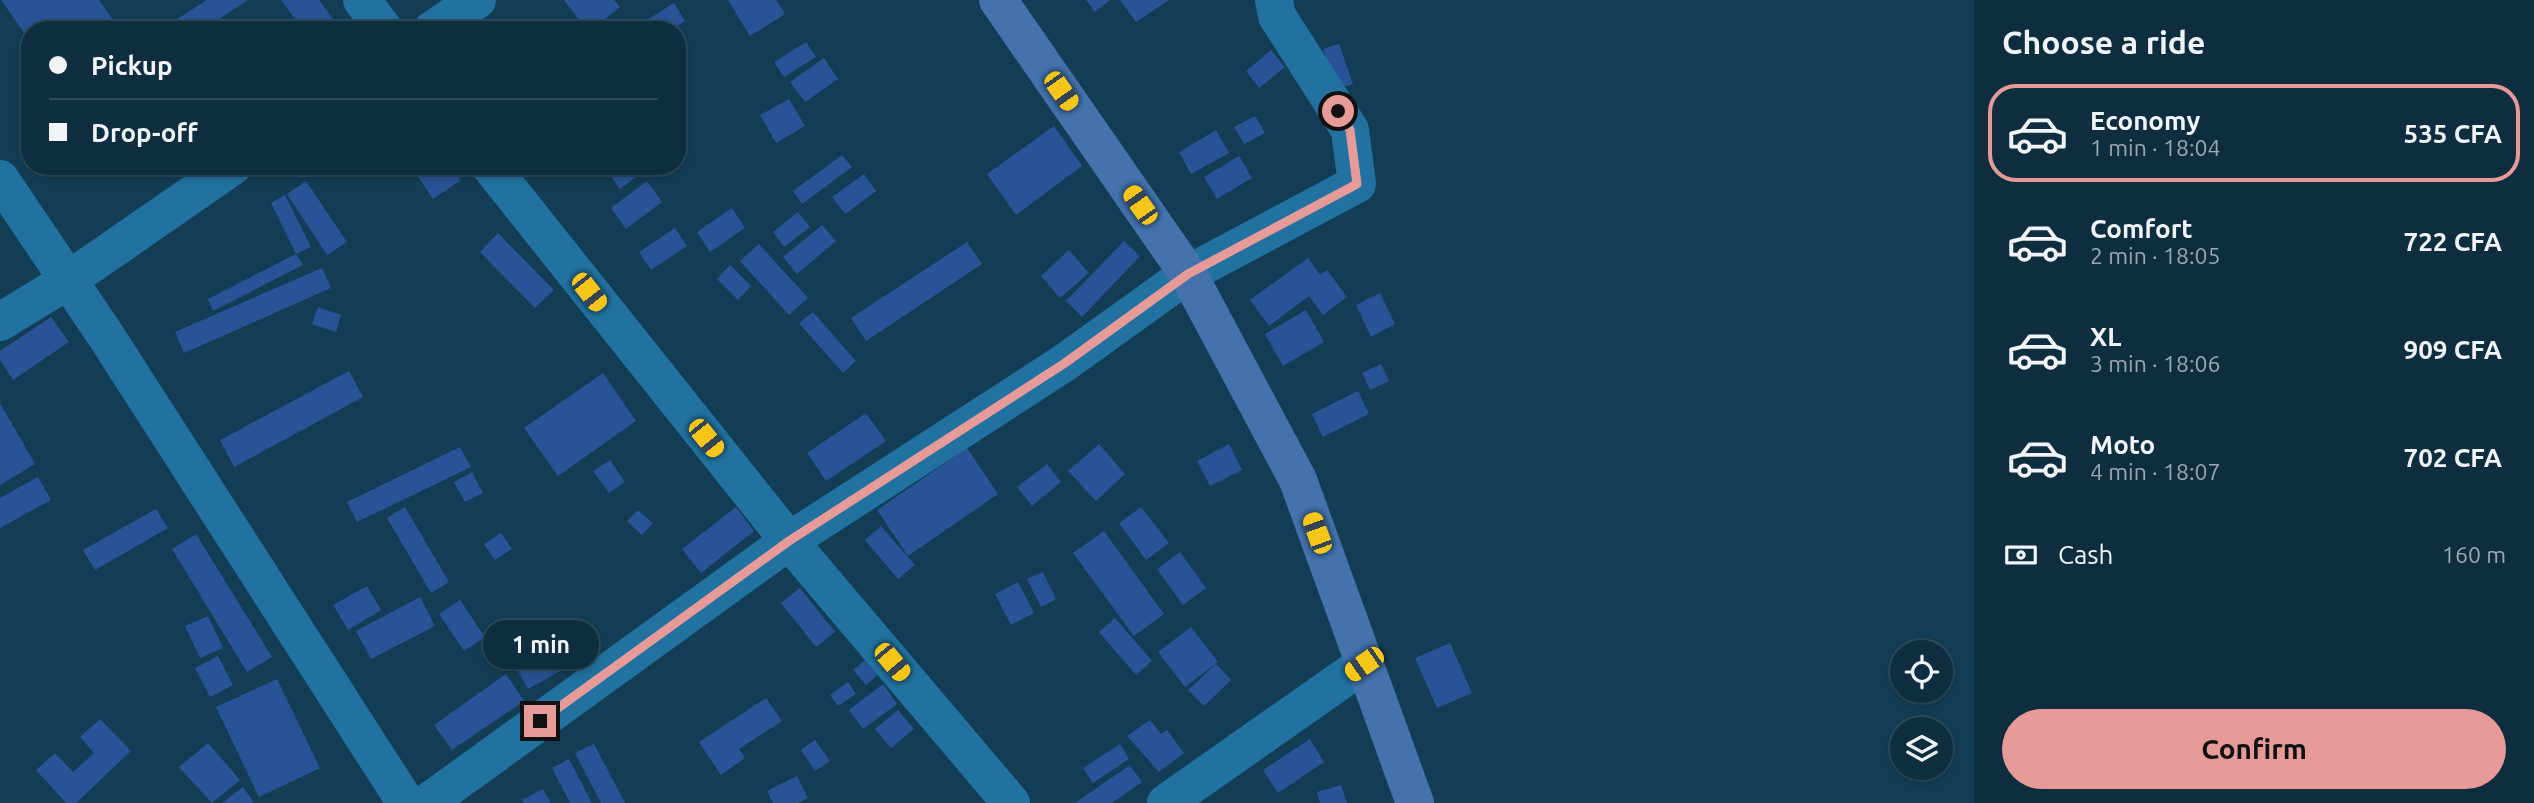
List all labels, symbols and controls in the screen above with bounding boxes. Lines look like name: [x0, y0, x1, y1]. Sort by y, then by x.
text: Choose a ride: [2002, 24, 2205, 60]
text: Pickup: [91, 51, 173, 80]
car: [1041, 68, 1082, 114]
route start: [1322, 95, 1354, 127]
icon: car: [2006, 102, 2069, 165]
text: Economy: [2090, 106, 2200, 135]
text: Drop-off: [91, 118, 198, 147]
text: 535 CFA: [2404, 119, 2502, 148]
text: 1 min · 18:04: [2090, 135, 2221, 160]
car: [1120, 182, 1161, 228]
icon: car: [2006, 210, 2069, 273]
text: Comfort: [2090, 214, 2193, 243]
text: 722 CFA: [2404, 227, 2502, 256]
text: 2 min · 18:05: [2090, 243, 2221, 268]
car: [568, 269, 611, 315]
icon: car: [2006, 318, 2069, 381]
text: XL: [2090, 322, 2121, 351]
text: 909 CFA: [2404, 335, 2502, 364]
text: 3 min · 18:06: [2090, 351, 2221, 376]
car: [685, 415, 728, 461]
icon: car: [2006, 426, 2069, 489]
text: Moto: [2090, 430, 2155, 459]
text: 702 CFA: [2404, 443, 2502, 472]
text: 4 min · 18:07: [2090, 459, 2221, 484]
car: [1300, 510, 1335, 556]
icon: cash: [2002, 536, 2040, 574]
text: Cash: [2058, 540, 2113, 569]
text: 160 m: [2442, 542, 2506, 567]
callout: 1 min: [482, 620, 598, 668]
text: 1 min: [512, 632, 570, 657]
car: [871, 639, 914, 685]
map controls: [1890, 640, 1953, 780]
button: locate: [1890, 640, 1953, 703]
car: [1341, 643, 1388, 685]
route end: [524, 705, 556, 737]
button: Confirm: [2002, 709, 2506, 789]
button: layers: [1890, 717, 1953, 780]

